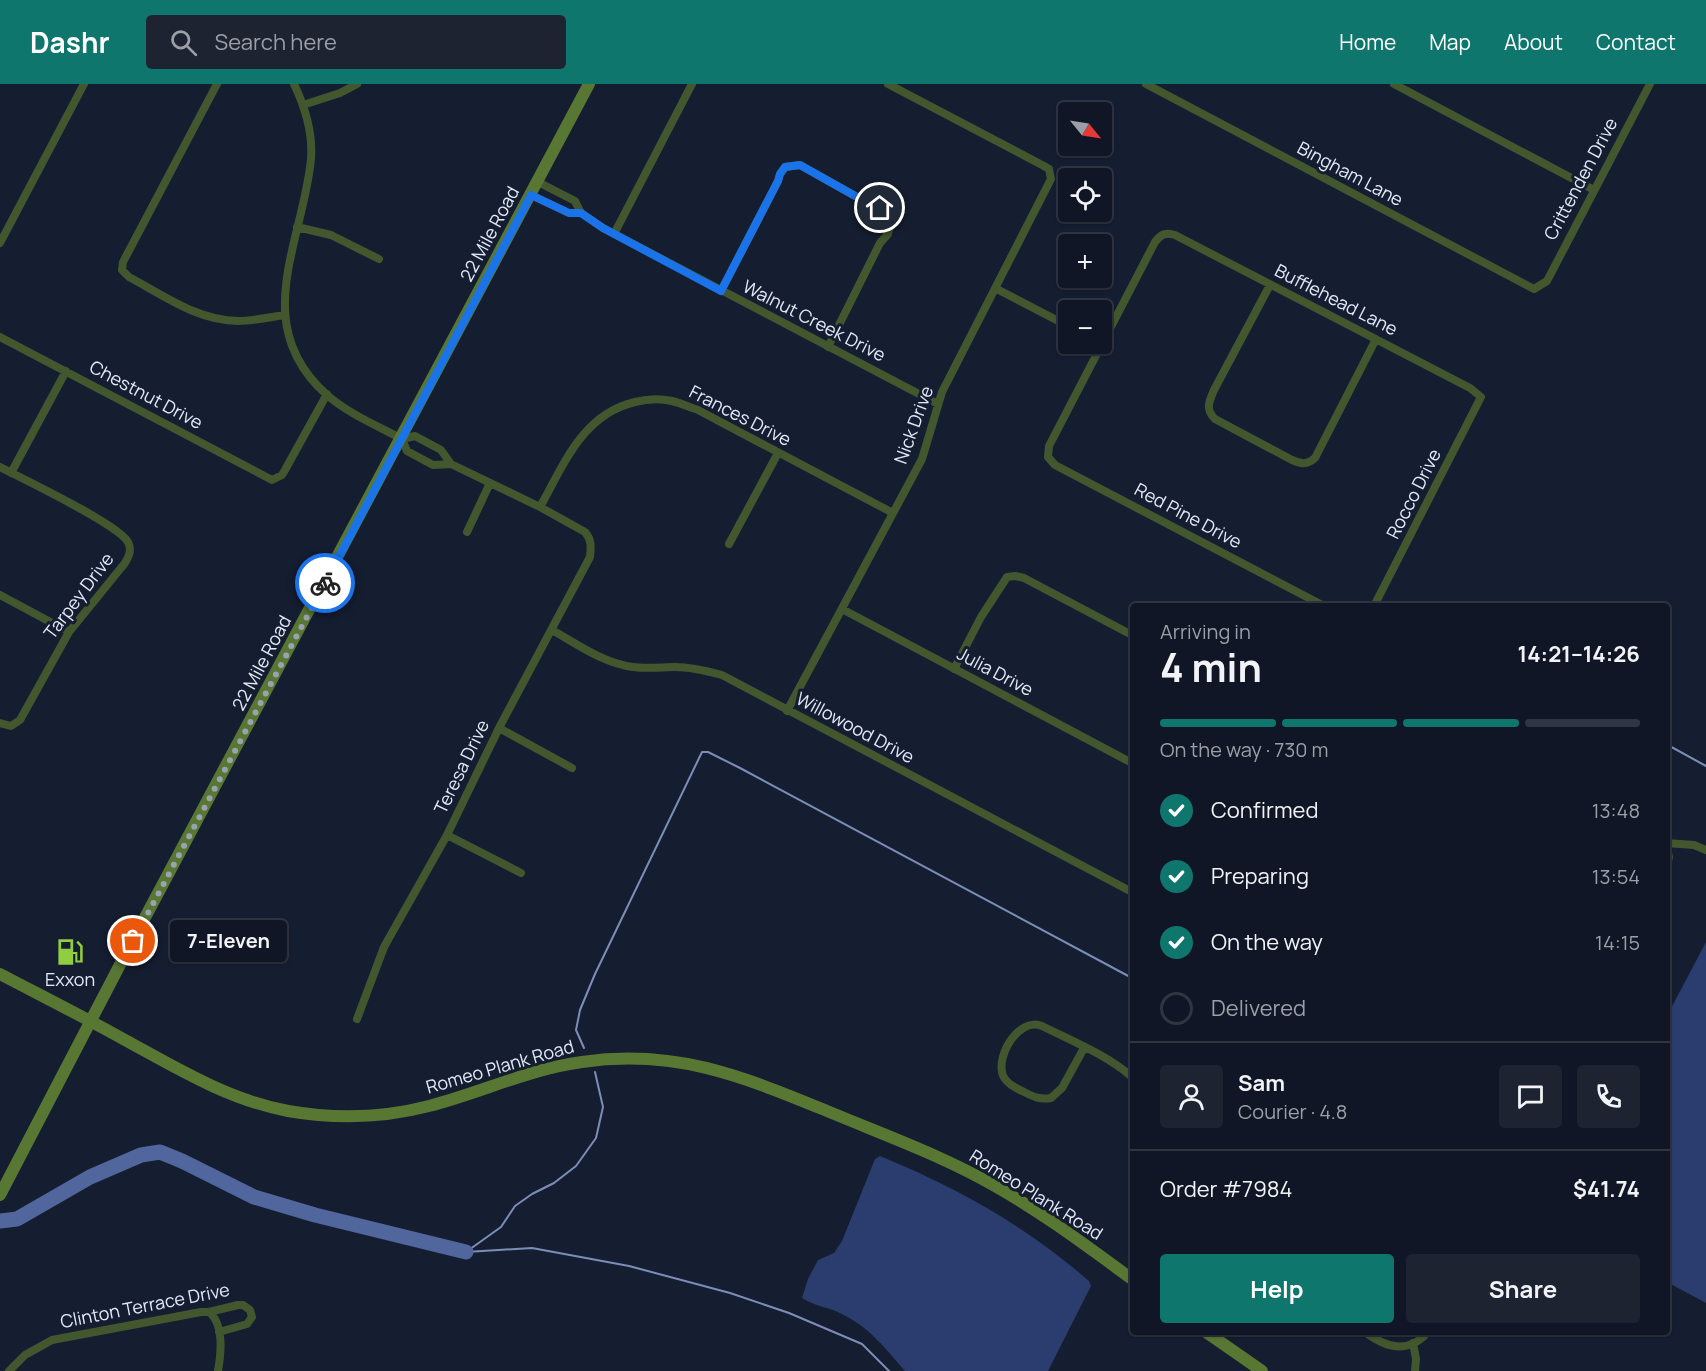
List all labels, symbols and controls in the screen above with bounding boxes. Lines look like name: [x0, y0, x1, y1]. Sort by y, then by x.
search box: [146, 15, 566, 69]
text: Dashr: [30, 23, 110, 61]
icon: search: [167, 26, 200, 59]
text: Search here: [215, 27, 337, 57]
text: Home: [1339, 28, 1396, 56]
text: Map: [1429, 28, 1471, 56]
text: About: [1504, 28, 1563, 56]
text: Contact: [1596, 28, 1676, 56]
north arrow: [1058, 102, 1112, 156]
map controls: [1058, 102, 1112, 354]
street label: Crittenden Drive: [1538, 113, 1622, 244]
street label: Bingham Lane: [1293, 135, 1408, 211]
button: locate: [1058, 168, 1112, 222]
street label: 22 Mile Road: [454, 182, 524, 285]
pin: [854, 182, 905, 233]
icon: home: [863, 191, 896, 224]
button: +: [1058, 234, 1112, 288]
street label: Bufflehead Lane: [1271, 258, 1402, 340]
street label: Walnut Creek Drive: [739, 274, 890, 367]
button: −: [1058, 300, 1112, 354]
street label: Chestnut Drive: [86, 354, 207, 434]
street label: Frances Drive: [685, 379, 795, 451]
street label: Nick Drive: [888, 382, 938, 467]
street label: Rocco Drive: [1380, 445, 1446, 543]
street label: Red Pine Drive: [1131, 477, 1246, 553]
street label: Tarpey Drive: [38, 547, 119, 643]
courier: [295, 553, 355, 613]
icon: bike: [309, 567, 342, 600]
street label: 22 Mile Road: [226, 611, 296, 714]
text: Arriving in: [1160, 618, 1251, 645]
text: 14:21–14:26: [1518, 639, 1640, 669]
text: 4 min: [1160, 640, 1262, 694]
street label: Julia Drive: [953, 641, 1038, 701]
street label: Willowood Drive: [792, 686, 919, 768]
street label: Teresa Drive: [428, 716, 494, 818]
text: On the way · 730 m: [1160, 736, 1329, 763]
icon: check: [1160, 794, 1193, 827]
text: Confirmed: [1211, 795, 1319, 825]
text: 13:48: [1592, 797, 1640, 824]
icon: check: [1160, 860, 1193, 893]
text: Preparing: [1211, 861, 1309, 891]
text: 13:54: [1592, 863, 1640, 890]
pin: [107, 915, 158, 966]
callout: 7-Eleven: [169, 920, 286, 962]
icon: bag: [116, 924, 149, 957]
icon: check: [1160, 926, 1193, 959]
text: 7-Eleven: [187, 927, 270, 954]
text: On the way: [1211, 927, 1323, 957]
text: 14:15: [1595, 929, 1640, 956]
fuel station icon: Exxon: [55, 937, 85, 967]
place label: Exxon: [45, 967, 95, 991]
text: Delivered: [1211, 993, 1306, 1023]
street label: Romeo Plank Road: [423, 1033, 577, 1099]
button: person: [1160, 1065, 1223, 1128]
button: chat: [1499, 1065, 1562, 1128]
button: phone: [1577, 1065, 1640, 1128]
text: Sam: [1238, 1068, 1285, 1098]
text: Courier · 4.8: [1238, 1098, 1347, 1125]
street label: Romeo Plank Road: [965, 1143, 1108, 1245]
text: Order #7984: [1160, 1174, 1293, 1204]
text: $41.74: [1573, 1174, 1640, 1204]
button: Help: [1160, 1254, 1394, 1323]
button: Share: [1406, 1254, 1640, 1323]
street label: Clinton Terrace Drive: [58, 1277, 232, 1333]

